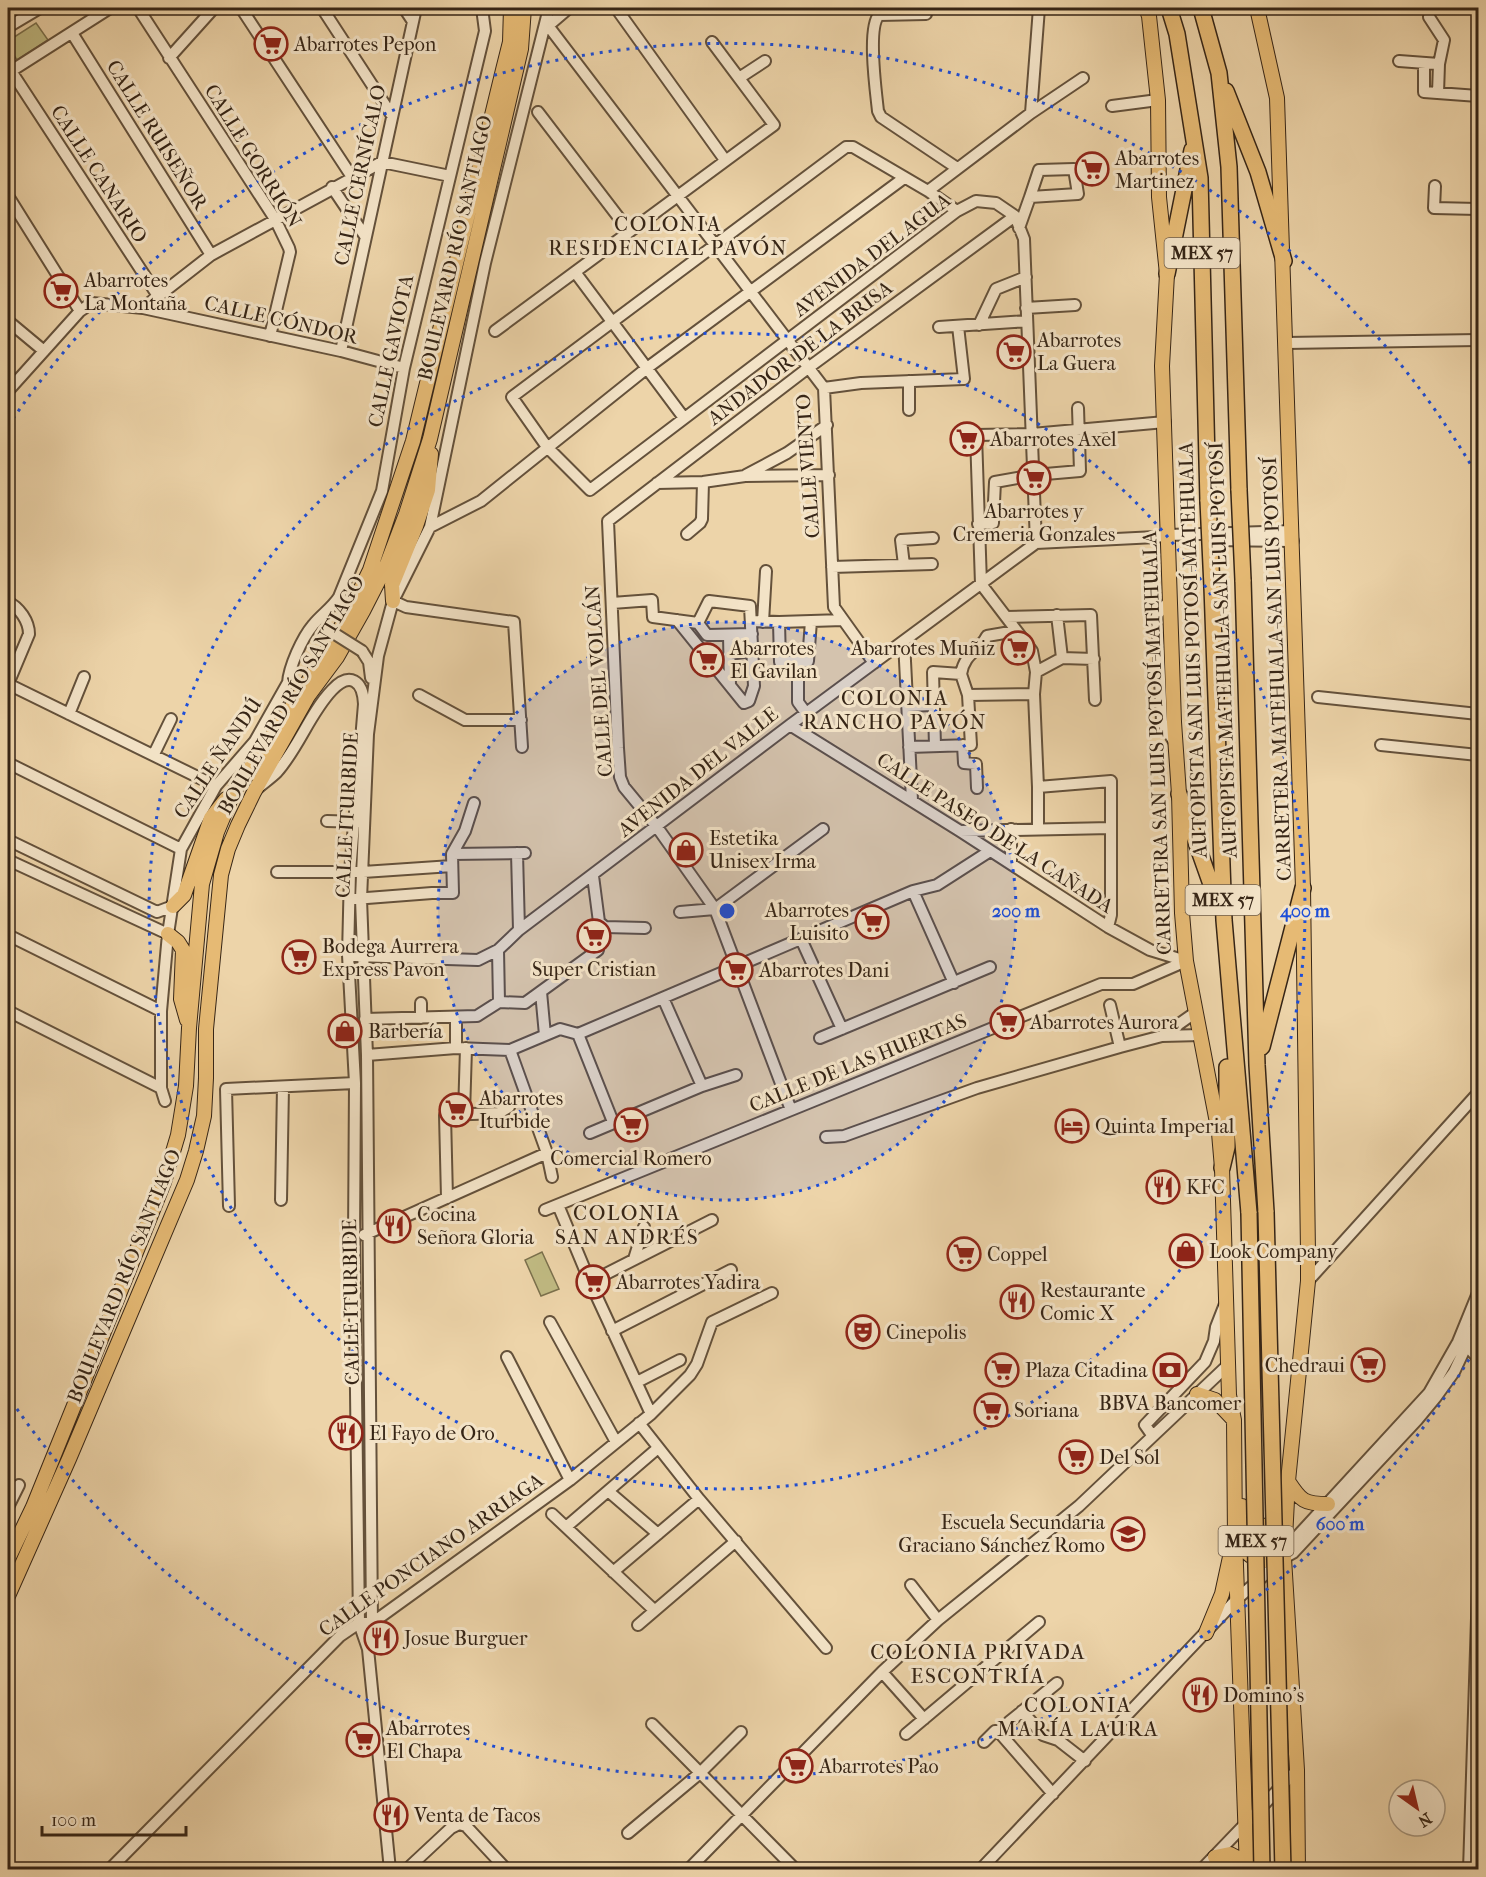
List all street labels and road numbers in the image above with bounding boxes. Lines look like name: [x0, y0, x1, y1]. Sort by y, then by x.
street label: CALLE RUISEÑOR: [102, 56, 214, 215]
street label: CALLE GORRIÓN: [200, 79, 308, 232]
street label: CALLE CERNÍCALO: [329, 82, 390, 268]
street label: CALLE CANARIO: [46, 101, 152, 247]
street label: BOULEVARD RÍO SANTIAGO: [412, 113, 497, 383]
street label: AVENIDA DEL AGUA: [788, 188, 956, 322]
road number: MEX 57: [1164, 238, 1240, 268]
street label: CALLE GAVIOTA: [364, 272, 419, 429]
street label: ANDADOR DE LA BRISA: [702, 275, 898, 431]
street label: CALLE CÓNDOR: [202, 289, 362, 349]
street label: CALLE VIENTO: [791, 393, 825, 539]
street label: AUTOPISTA SAN LUIS POTOSÍ-MATEHUALA: [1173, 440, 1212, 860]
street label: AUTOPISTA MATEHUALA-SAN LUIS POTOSÍ: [1203, 440, 1242, 860]
street label: CARRETERA MATEHUALA-SAN LUIS POTOSÍ: [1257, 455, 1296, 881]
street label: CARRETERA SAN LUIS POTOSÍ-MATEHUALA: [1137, 530, 1176, 955]
street label: BOULEVARD RÍO SANTIAGO: [212, 571, 369, 818]
street label: CALLE DEL VOLCÁN: [580, 584, 617, 778]
street label: CALLE ÑANDÚ: [168, 692, 267, 823]
street label: AVENIDA DEL VALLE: [613, 702, 783, 842]
street label: CALLE ITURBIDE: [331, 731, 363, 899]
street label: CALLE PASEO DE LA CAÑADA: [873, 747, 1119, 919]
road number: MEX 57: [1186, 885, 1260, 915]
street label: CALLE DE LAS HUERTAS: [746, 1009, 970, 1117]
street label: BOULEVARD RÍO SANTIAGO: [62, 1145, 186, 1406]
street label: CALLE ITURBIDE: [338, 1219, 364, 1385]
street label: CALLE PONCIANO ARRIAGA: [315, 1468, 548, 1641]
road number: MEX 57: [1218, 1526, 1294, 1556]

